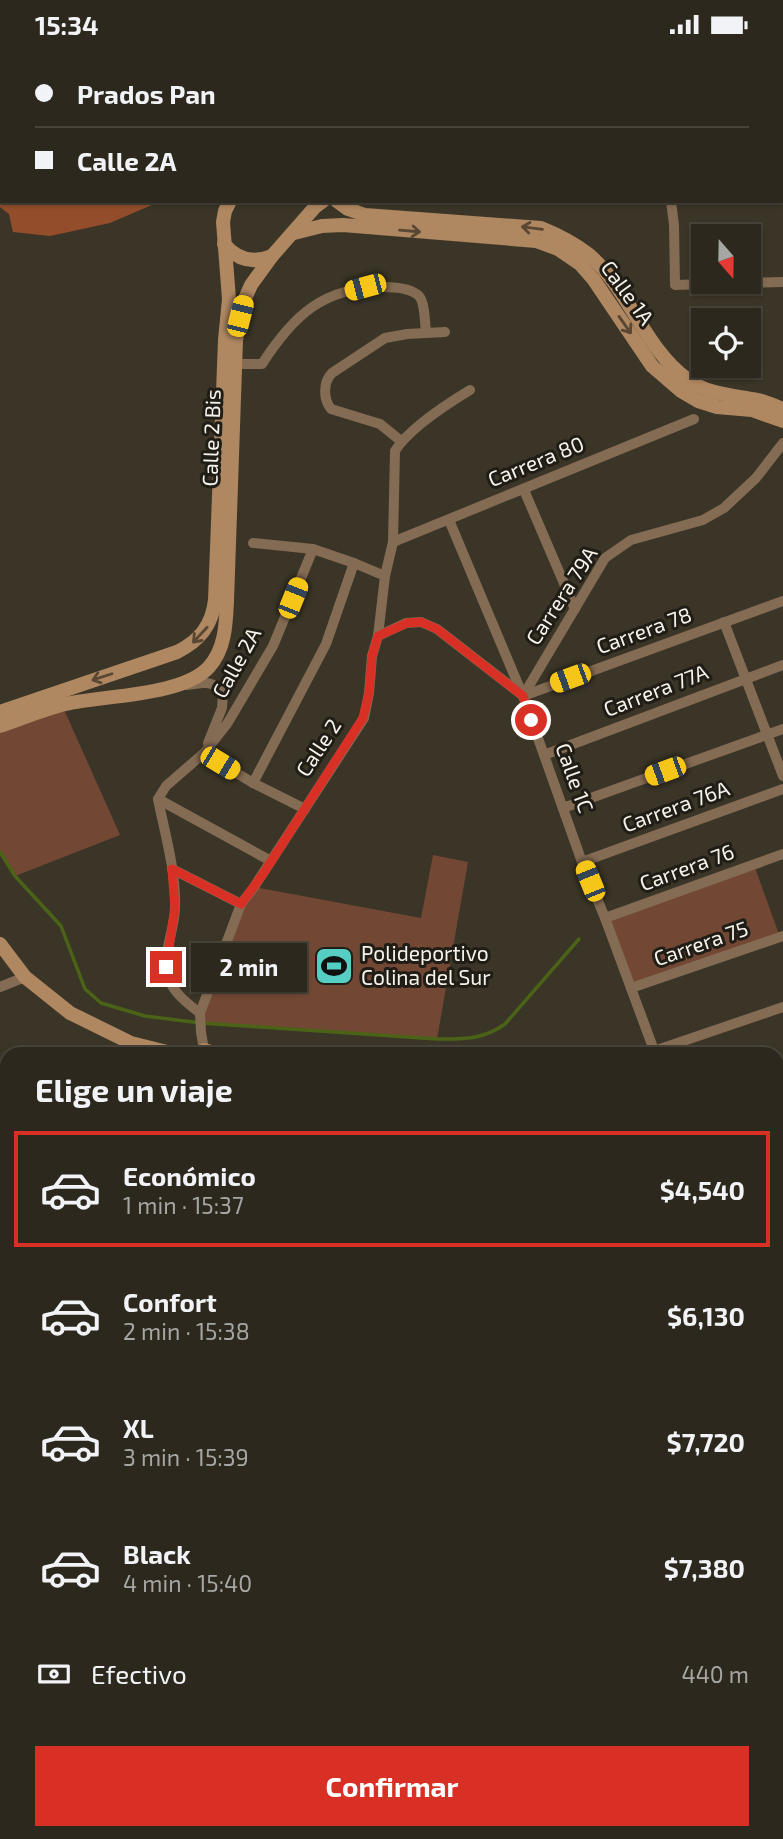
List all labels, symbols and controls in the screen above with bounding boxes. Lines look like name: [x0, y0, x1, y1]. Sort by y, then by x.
text: 15:34: [35, 9, 99, 40]
text: Prados Pan: [77, 78, 216, 109]
text: Calle 2A: [77, 145, 177, 176]
one-way arrow: [521, 221, 544, 234]
north arrow: [691, 224, 761, 294]
map controls: [691, 224, 761, 378]
one-way arrow: [398, 225, 421, 238]
street label: Calle 1A: [597, 255, 660, 329]
car: [342, 271, 389, 303]
car: [225, 293, 256, 339]
button: locate: [691, 308, 761, 378]
one-way arrow: [618, 315, 632, 334]
street label: Calle 2 Bis: [196, 389, 225, 487]
street label: Carrera 80: [484, 430, 587, 491]
street label: Carrera 79A: [520, 541, 602, 649]
car: [276, 575, 311, 621]
street label: Carrera 78: [592, 601, 695, 658]
street label: Calle 2A: [206, 623, 265, 702]
one-way arrow: [191, 626, 208, 643]
street label: Carrera 77A: [600, 658, 711, 721]
car: [547, 661, 594, 695]
one-way arrow: [91, 672, 113, 685]
route start: [515, 704, 547, 736]
street label: Calle 2: [290, 714, 346, 781]
street label: Calle 1C: [551, 739, 600, 816]
car: [197, 743, 244, 783]
car: [642, 754, 689, 788]
street label: Carrera 76A: [619, 775, 732, 836]
street label: Carrera 76: [636, 838, 737, 895]
car: [573, 858, 608, 904]
street label: Carrera 75: [650, 915, 751, 970]
place label: Polideportivo Colina del Sur: [361, 940, 491, 989]
callout: 2 min: [190, 943, 306, 991]
sports icon: Polideportivo Colina del Sur: [313, 945, 355, 987]
route end: [150, 951, 182, 983]
text: 2 min: [220, 953, 278, 981]
text: Elige un viaje: [35, 1070, 233, 1108]
icon: car: [39, 1158, 102, 1221]
text: Económico: [123, 1160, 256, 1191]
text: $4,540: [660, 1174, 745, 1205]
text: 1 min · 15:37: [123, 1191, 244, 1219]
icon: car: [39, 1284, 102, 1347]
text: Confort: [123, 1286, 217, 1317]
text: $6,130: [667, 1300, 745, 1331]
text: 2 min · 15:38: [123, 1317, 250, 1345]
icon: car: [39, 1410, 102, 1473]
text: XL: [123, 1412, 154, 1443]
text: $7,720: [667, 1426, 745, 1457]
text: 3 min · 15:39: [123, 1443, 249, 1471]
icon: car: [39, 1536, 102, 1599]
text: Black: [123, 1538, 191, 1569]
text: $7,380: [664, 1552, 745, 1583]
text: 4 min · 15:40: [123, 1569, 252, 1597]
icon: cash: [35, 1655, 73, 1693]
text: Efectivo: [91, 1658, 187, 1689]
text: 440 m: [682, 1660, 749, 1688]
button: Confirmar: [35, 1746, 749, 1826]

